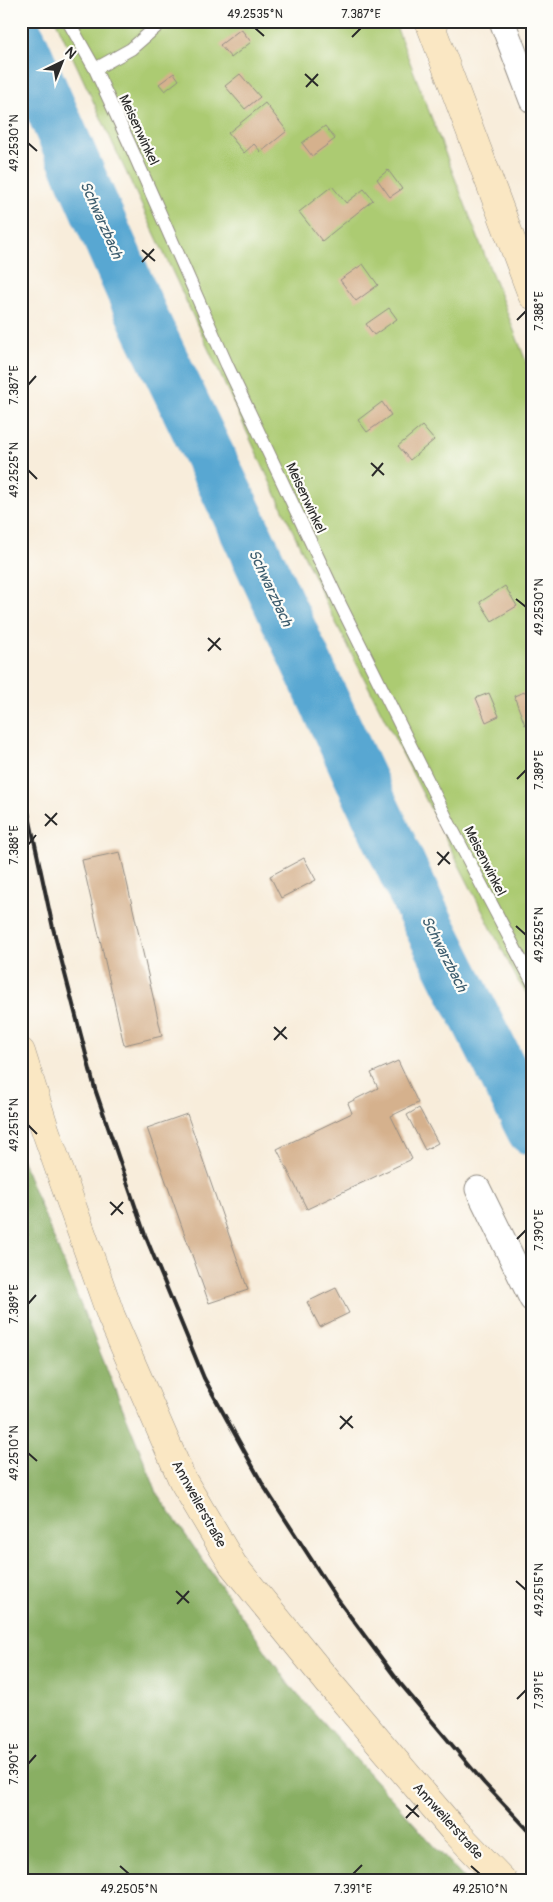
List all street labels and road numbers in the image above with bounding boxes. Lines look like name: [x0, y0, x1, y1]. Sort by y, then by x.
street label: Meisenwinkel: [115, 92, 163, 168]
street label: Meisenwinkel: [282, 460, 330, 536]
street label: Meisenwinkel: [460, 823, 510, 899]
street label: Annweilerstraße: [168, 1457, 230, 1551]
street label: Annweilerstraße: [409, 1779, 487, 1863]

